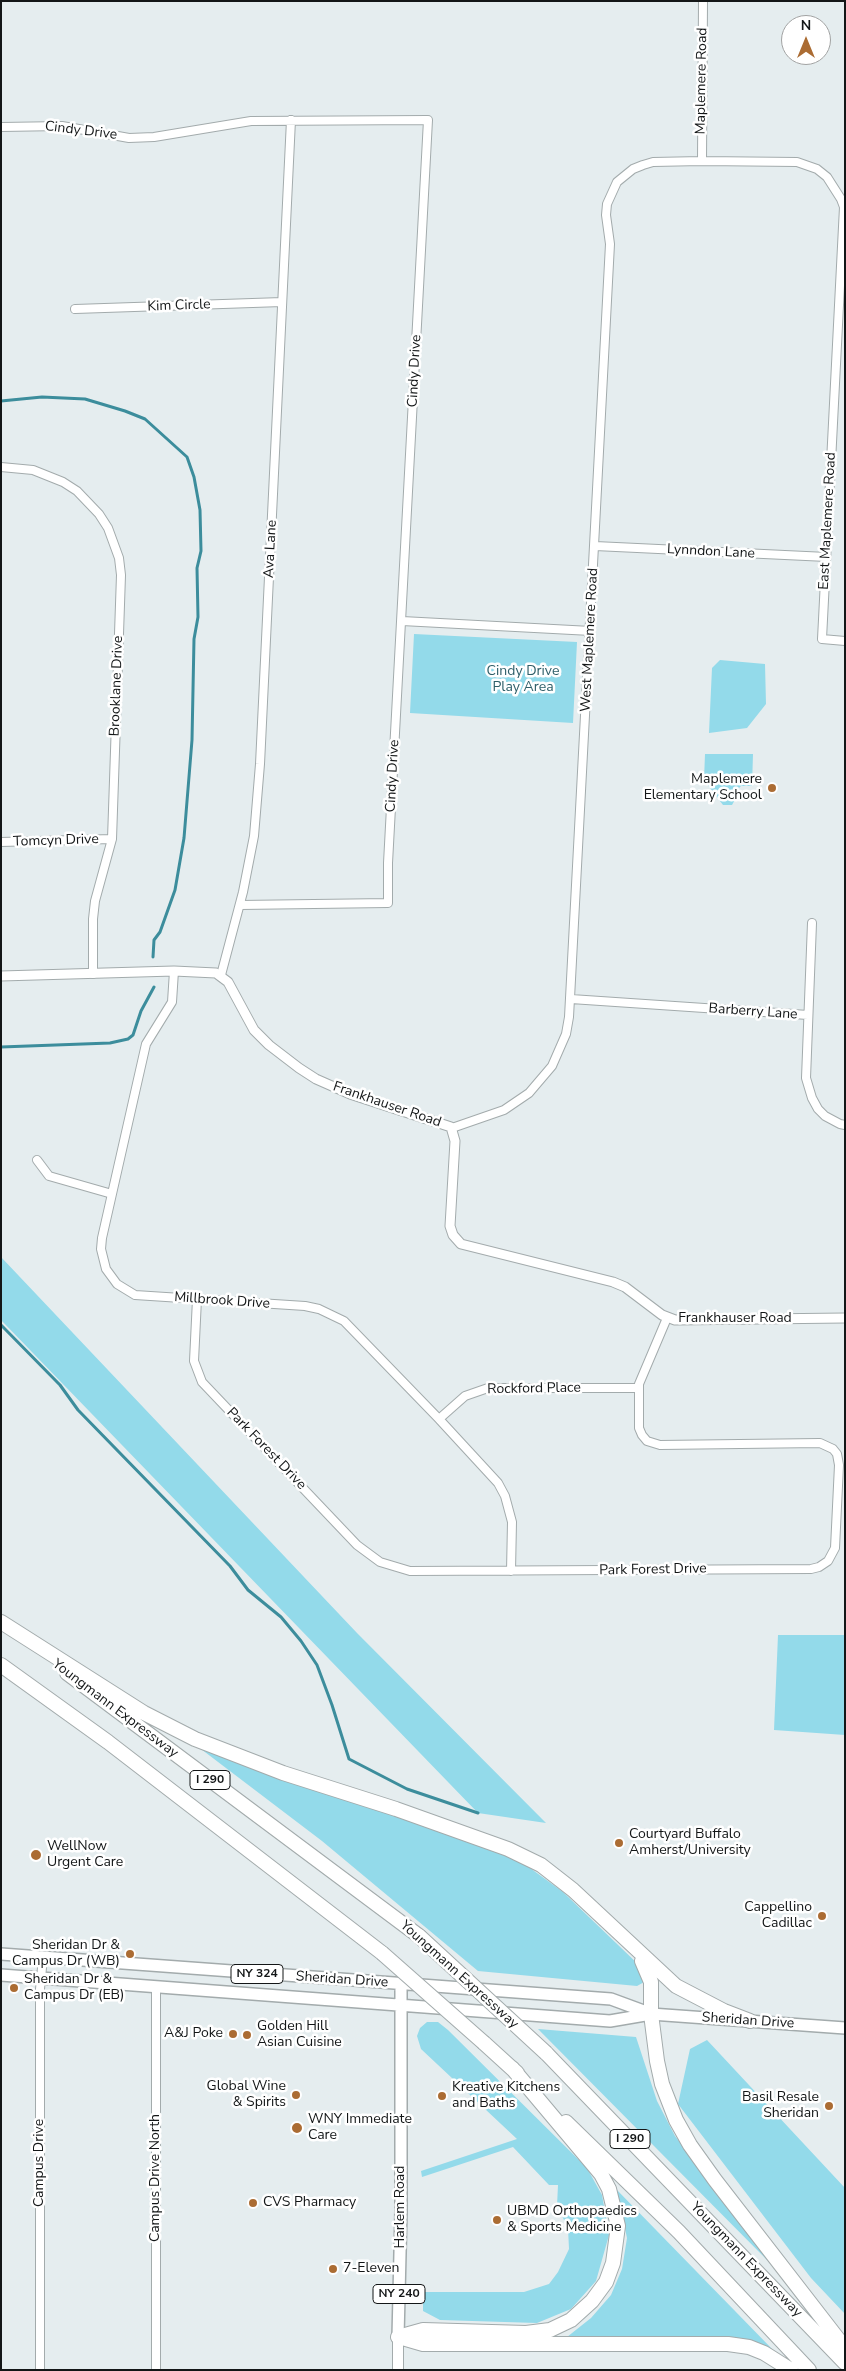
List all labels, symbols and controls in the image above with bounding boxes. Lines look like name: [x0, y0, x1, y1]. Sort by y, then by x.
north arrow: [781, 15, 831, 65]
text: N: [801, 16, 811, 35]
street label: Maplemere Road: [693, 27, 711, 135]
street label: Cindy Drive: [44, 118, 118, 144]
street label: Kim Circle: [147, 297, 211, 315]
street label: Cindy Drive: [405, 334, 425, 408]
street label: East Maplemere Road: [816, 452, 840, 590]
street label: Ava Lane: [261, 519, 281, 579]
street label: Lynndon Lane: [667, 541, 755, 563]
street label: West Maplemere Road: [578, 568, 602, 712]
street label: Brooklane Drive: [107, 635, 127, 737]
park label: Cindy Drive Play Area: [487, 664, 559, 696]
street label: Cindy Drive: [383, 739, 403, 813]
place label: Maplemere Elementary School: [644, 772, 762, 804]
marker: Maplemere Elementary School: [766, 782, 778, 794]
street label: Tomcyn Drive: [13, 831, 99, 851]
street label: Barberry Lane: [708, 1001, 798, 1023]
street label: Frankhauser Road: [331, 1079, 443, 1131]
street label: Millbrook Drive: [174, 1289, 270, 1313]
street label: Frankhauser Road: [678, 1311, 792, 1327]
street label: Rockford Place: [487, 1380, 581, 1398]
street label: Park Forest Drive: [223, 1405, 309, 1493]
street label: Park Forest Drive: [599, 1561, 707, 1579]
street label: Youngmann Expressway: [49, 1656, 181, 1762]
road number: I 290: [190, 1770, 230, 1790]
place label: Courtyard Buffalo Amherst/University: [629, 1827, 751, 1860]
marker: Courtyard Buffalo Amherst/University: [613, 1837, 625, 1849]
place label: WellNow Urgent Care: [47, 1839, 123, 1871]
marker: WellNow Urgent Care: [29, 1848, 43, 1862]
place label: Cappellino Cadillac: [744, 1900, 812, 1932]
marker: Cappellino Cadillac: [816, 1910, 828, 1922]
street label: Youngmann Expressway: [396, 1917, 522, 2033]
place label: Sheridan Dr & Campus Dr (WB): [12, 1938, 120, 1970]
marker: Sheridan Dr & Campus Dr (WB): [124, 1948, 136, 1960]
road number: NY 324: [231, 1965, 283, 1984]
street label: Sheridan Drive: [295, 1968, 389, 1992]
place label: Sheridan Dr & Campus Dr (EB): [24, 1972, 124, 2004]
marker: Sheridan Dr & Campus Dr (EB): [8, 1982, 20, 1994]
street label: Sheridan Drive: [701, 2009, 795, 2033]
place label: Golden Hill Asian Cuisine: [257, 2019, 342, 2052]
place label: A&J Poke: [164, 2026, 223, 2042]
marker: A&J Poke: [227, 2028, 239, 2040]
marker: Golden Hill Asian Cuisine: [241, 2029, 253, 2041]
place label: Global Wine & Spirits: [207, 2079, 286, 2112]
place label: Kreative Kitchens and Baths: [452, 2080, 560, 2112]
marker: Global Wine & Spirits: [290, 2089, 302, 2101]
marker: Kreative Kitchens and Baths: [436, 2090, 448, 2102]
place label: Basil Resale Sheridan: [742, 2090, 819, 2122]
marker: Basil Resale Sheridan: [823, 2100, 835, 2112]
place label: WNY Immediate Care: [308, 2112, 412, 2144]
street label: Campus Drive North: [148, 2114, 164, 2242]
street label: Campus Drive: [32, 2119, 48, 2207]
marker: WNY Immediate Care: [290, 2121, 304, 2135]
road number: I 290: [610, 2130, 650, 2148]
street label: Harlem Road: [393, 2166, 409, 2248]
place label: CVS Pharmacy: [263, 2195, 356, 2211]
marker: CVS Pharmacy: [247, 2197, 259, 2209]
street label: Youngmann Expressway: [687, 2199, 805, 2321]
place label: UBMD Orthopaedics & Sports Medicine: [507, 2204, 637, 2236]
marker: UBMD Orthopaedics & Sports Medicine: [491, 2214, 503, 2226]
place label: 7-Eleven: [343, 2261, 399, 2277]
marker: 7-Eleven: [327, 2263, 339, 2275]
road number: NY 240: [373, 2284, 425, 2304]

